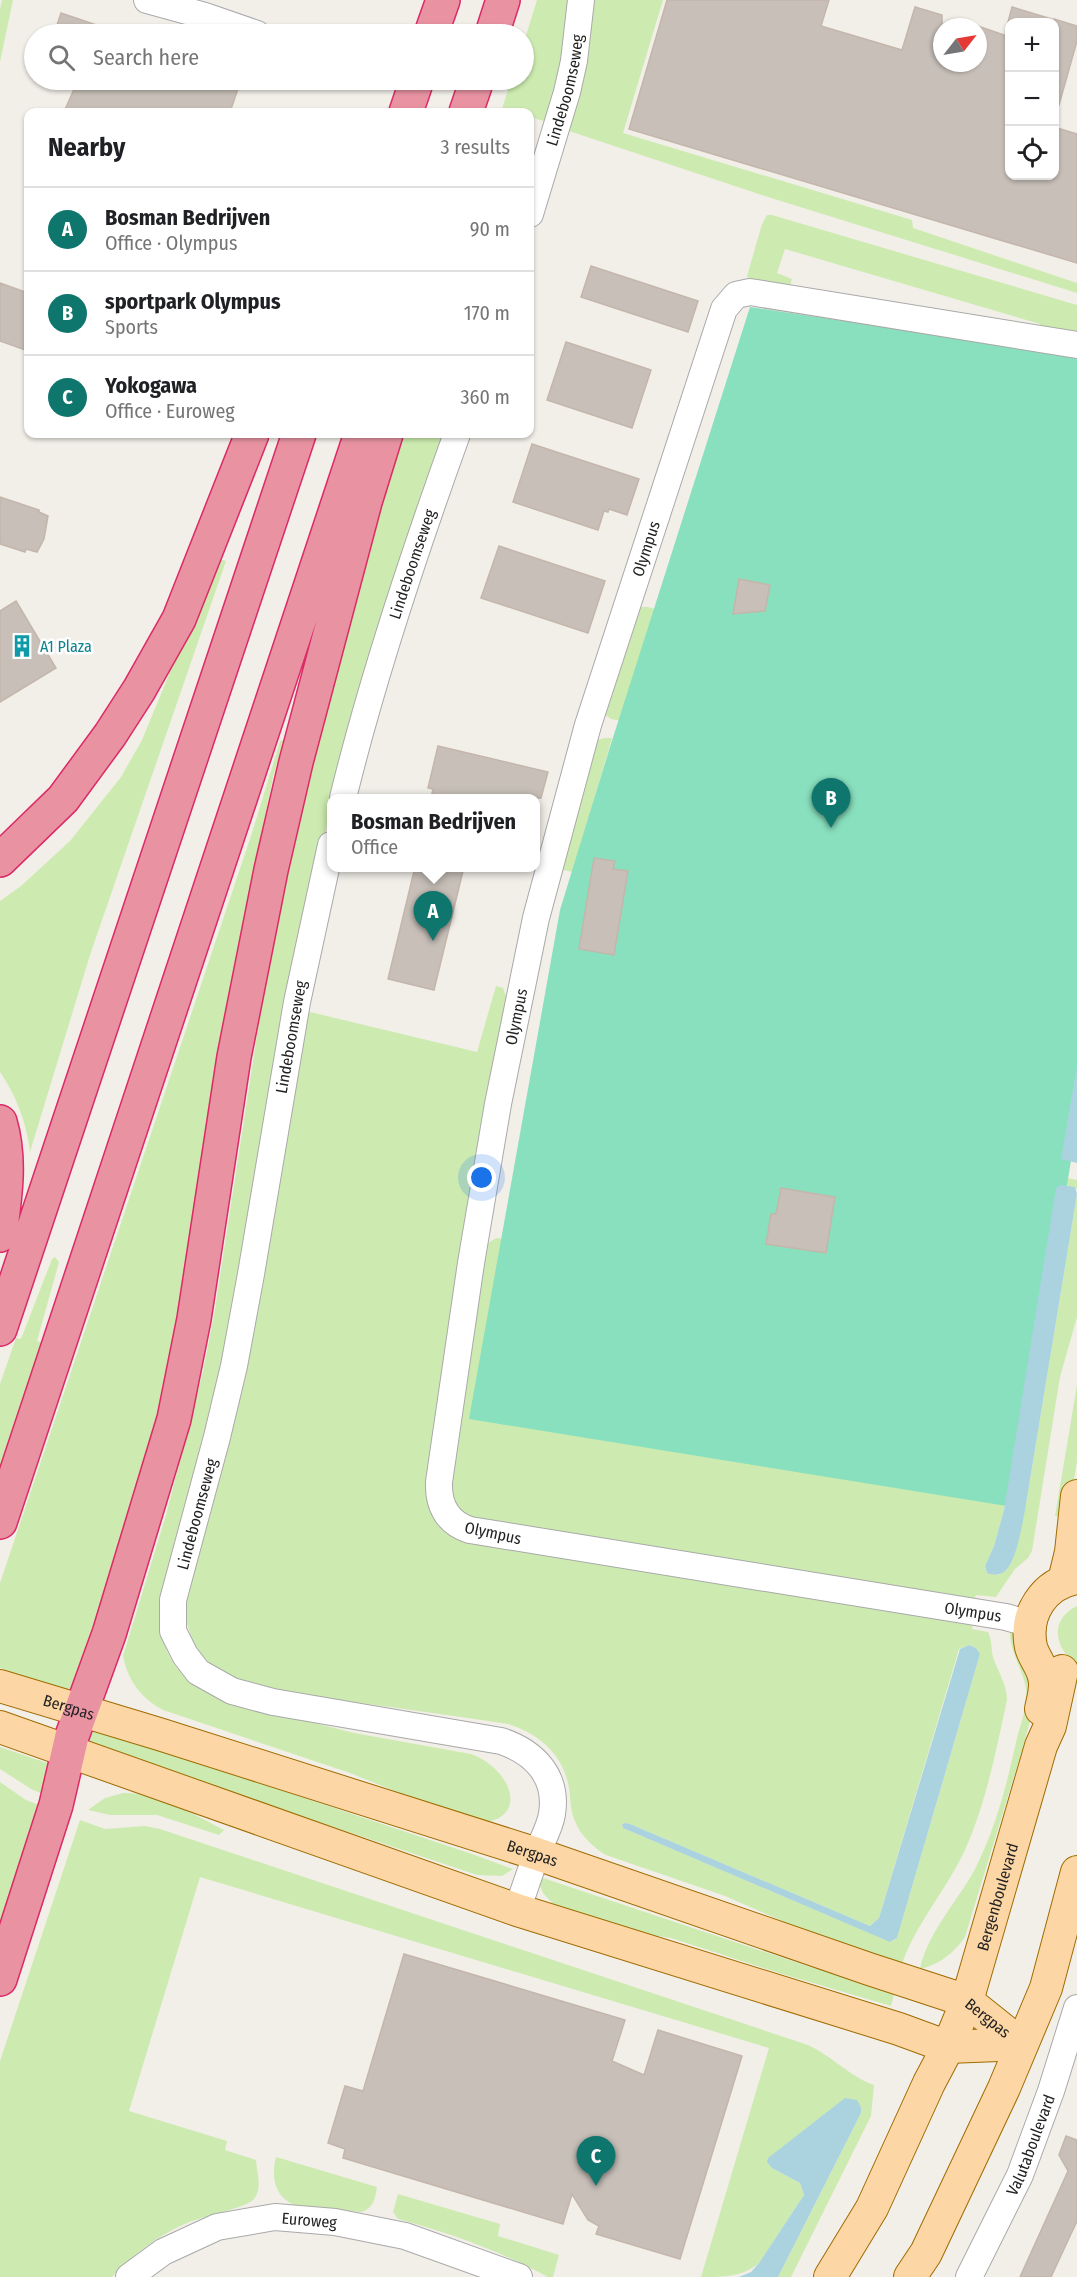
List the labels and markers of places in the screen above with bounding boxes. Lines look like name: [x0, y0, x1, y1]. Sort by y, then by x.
building icon: A1 Plaza: [9, 633, 35, 659]
place label: A1 Plaza: [40, 637, 92, 656]
pin: B: [812, 778, 850, 828]
pin: A: [414, 892, 452, 941]
pin: C: [576, 2136, 616, 2186]

